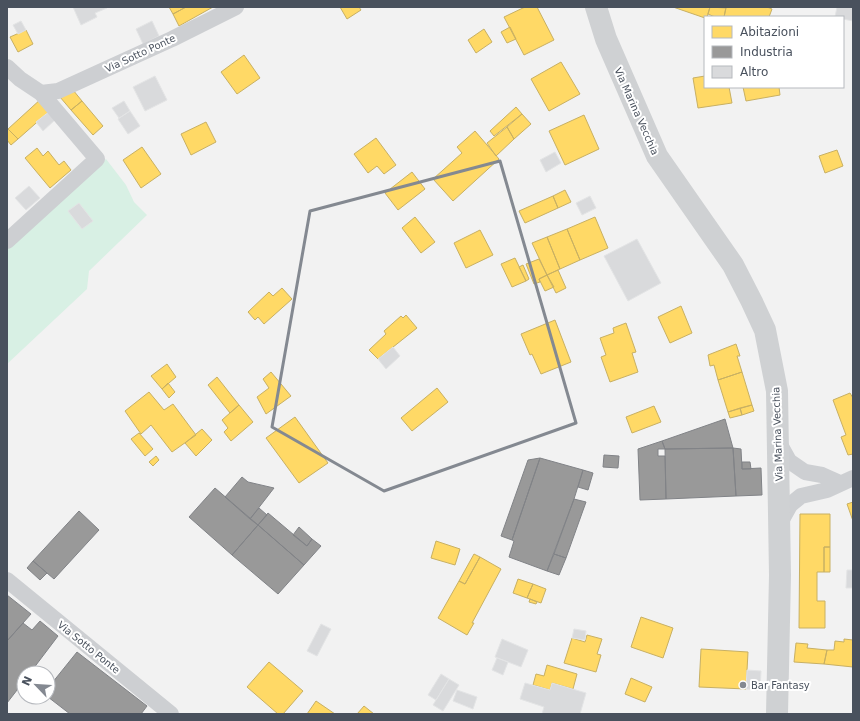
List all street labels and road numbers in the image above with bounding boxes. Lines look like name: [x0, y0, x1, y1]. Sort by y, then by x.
street label: Via Sotto Ponte: [103, 32, 177, 75]
street label: Via Marina Vecchia: [612, 66, 661, 157]
street label: Via Marina Vecchia: [770, 387, 785, 481]
street label: Via Sotto Ponte: [55, 619, 122, 676]

